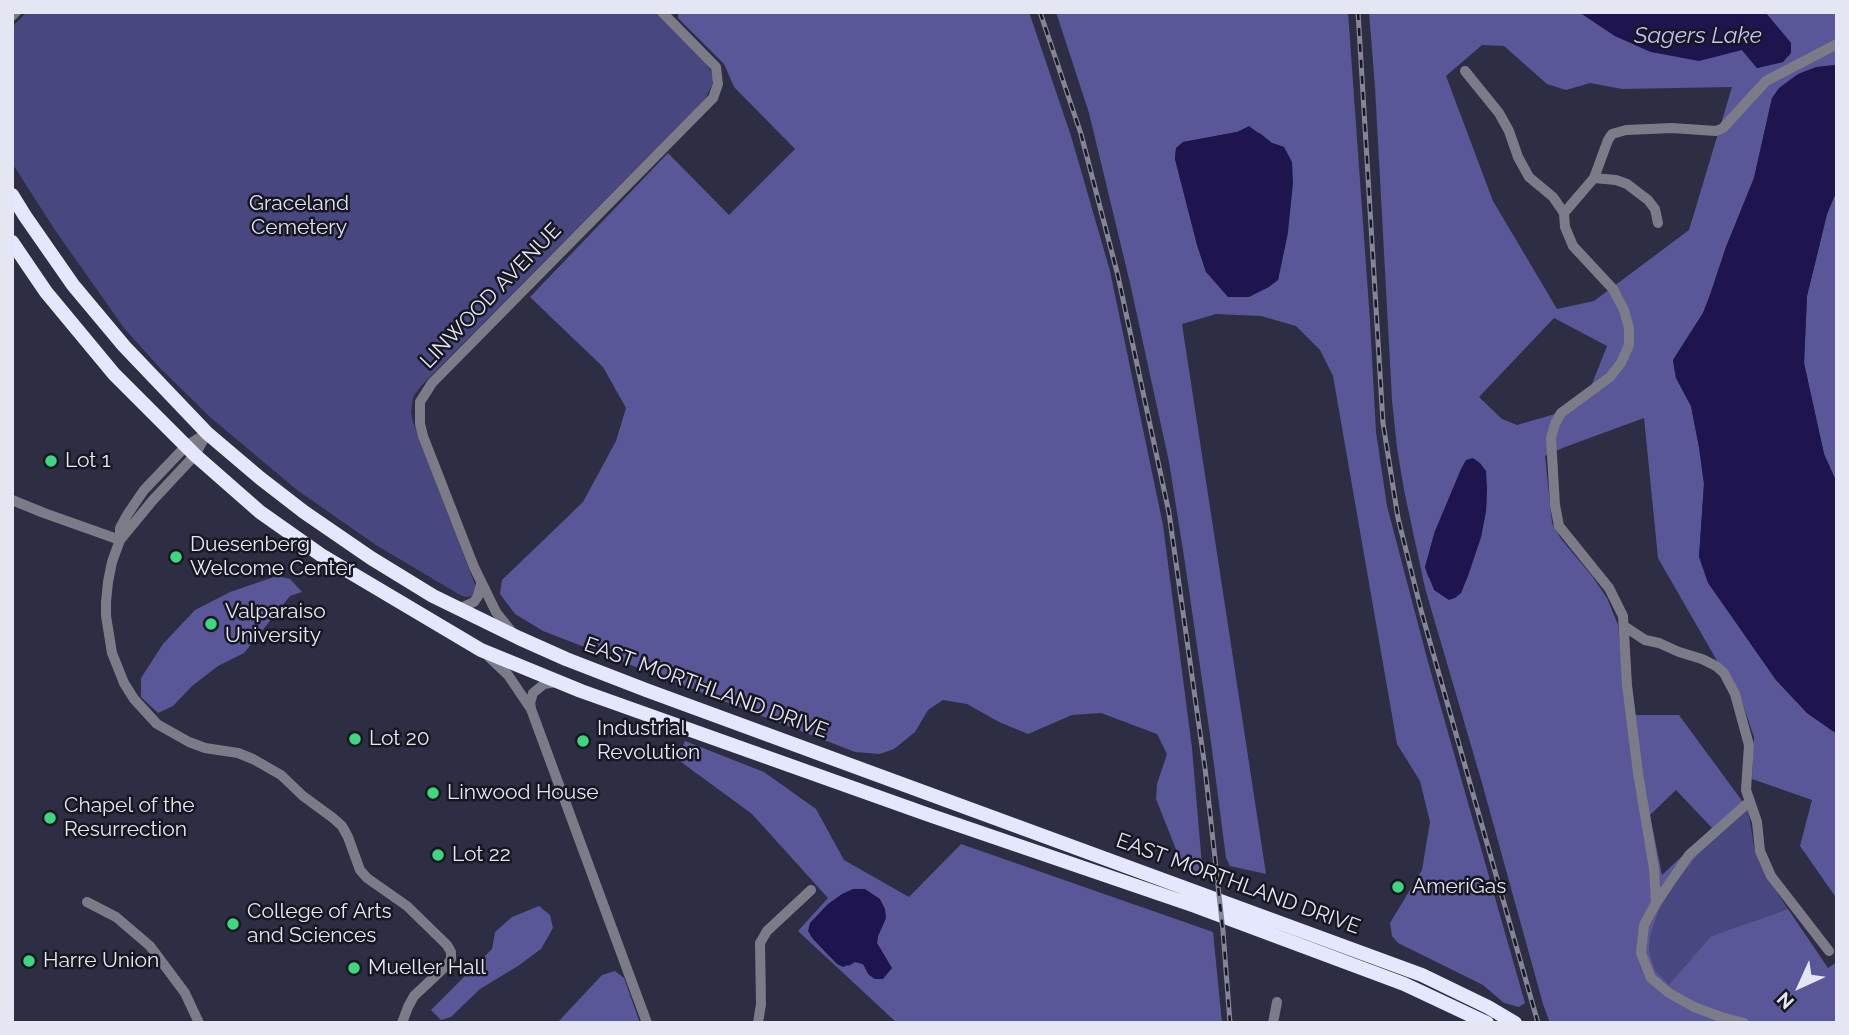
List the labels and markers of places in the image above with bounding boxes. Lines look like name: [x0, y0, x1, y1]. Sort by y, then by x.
place label: Lot 1: [65, 448, 111, 474]
marker: Lot 1: [43, 453, 59, 469]
place label: Duesenberg Welcome Center: [190, 532, 355, 582]
marker: Duesenberg Welcome Center: [168, 549, 184, 565]
place label: Valparaiso University: [225, 599, 326, 649]
marker: Valparaiso University: [203, 616, 219, 632]
place label: Industrial Revolution: [597, 716, 700, 766]
place label: Lot 20: [369, 726, 430, 752]
marker: Lot 20: [347, 731, 363, 747]
marker: Industrial Revolution: [575, 733, 591, 749]
place label: Linwood House: [447, 780, 599, 806]
marker: Linwood House: [425, 785, 441, 801]
place label: Chapel of the Resurrection: [64, 793, 195, 843]
marker: Chapel of the Resurrection: [42, 810, 58, 826]
place label: Lot 22: [452, 842, 511, 868]
marker: Lot 22: [430, 847, 446, 863]
place label: AmeriGas: [1412, 874, 1506, 900]
marker: AmeriGas: [1390, 879, 1406, 895]
place label: College of Arts and Sciences: [247, 899, 392, 949]
marker: College of Arts and Sciences: [225, 916, 241, 932]
place label: Harre Union: [43, 948, 159, 974]
marker: Harre Union: [21, 953, 37, 969]
place label: Mueller Hall: [368, 955, 486, 981]
marker: Mueller Hall: [346, 960, 362, 976]

